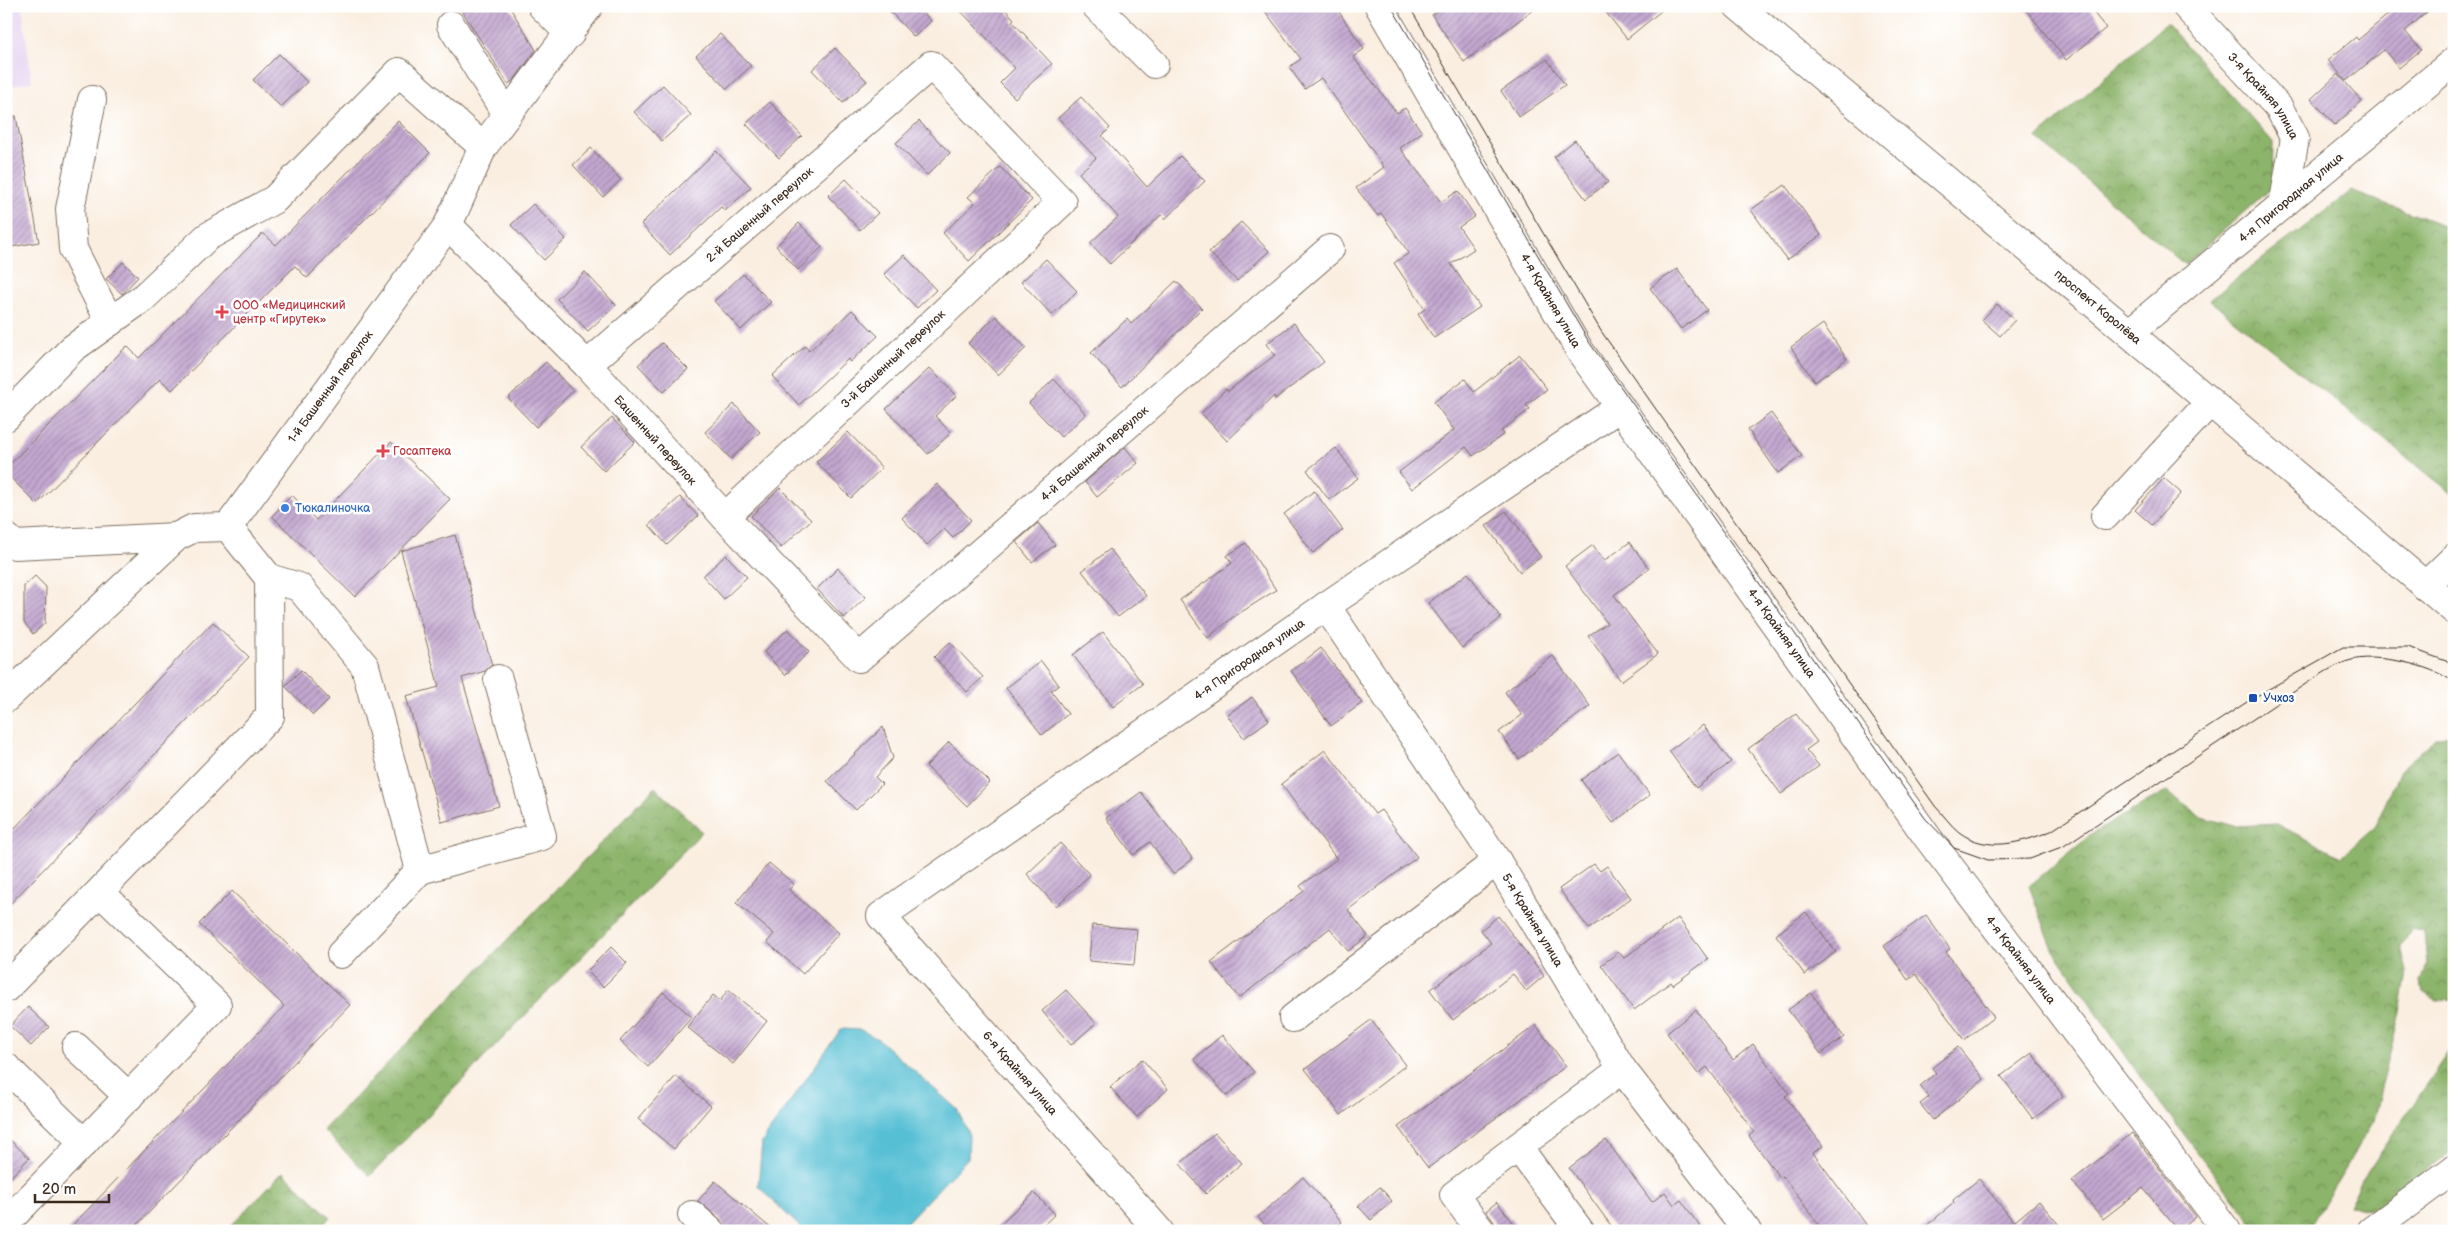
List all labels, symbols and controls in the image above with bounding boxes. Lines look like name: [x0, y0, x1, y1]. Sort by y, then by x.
street label: 3-я Крайняя улица: [2224, 50, 2301, 142]
street label: 4-я Пригородная улица: [2236, 150, 2347, 246]
street label: 2-й Башенный переулок: [703, 164, 817, 266]
street label: 4-я Крайняя улица: [1517, 251, 1584, 351]
street label: проспект Королёва: [2051, 267, 2144, 348]
place label: ООО «Медицинский центр «Гирутек»: [233, 298, 346, 327]
marker: ООО «Медицинский центр «Гирутек»: [215, 305, 229, 319]
street label: 3-й Башенный переулок: [838, 307, 949, 412]
street label: 1-й Башенный переулок: [285, 327, 377, 446]
street label: Башенный переулок: [611, 393, 700, 489]
street label: 4-й Башенный переулок: [1038, 403, 1152, 505]
place label: Госаптека: [393, 444, 451, 459]
marker: Госаптека: [377, 445, 389, 457]
place label: Тюкалиночка: [295, 501, 370, 516]
marker: Тюкалиночка: [279, 502, 291, 514]
street label: 4-я Крайняя улица: [1744, 586, 1818, 681]
street label: 4-я Пригородная улица: [1191, 616, 1308, 704]
place label: Учхоз: [2263, 691, 2294, 706]
marker: Учхоз: [2247, 692, 2259, 704]
street label: 5-я Крайняя улица: [1498, 871, 1566, 970]
street label: 4-я Крайняя улица: [1982, 913, 2059, 1007]
street label: 6-я Крайняя улица: [979, 1028, 1060, 1118]
scale bar: [35, 1172, 109, 1204]
text: 20 m: [42, 1180, 76, 1199]

